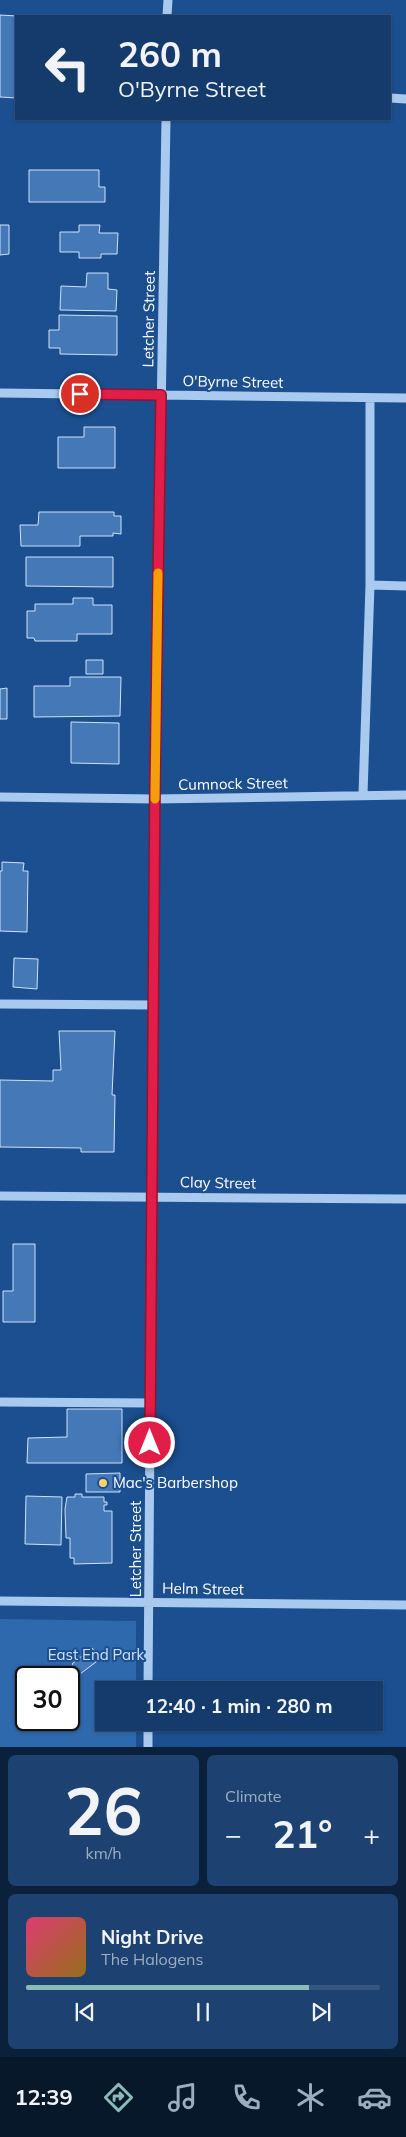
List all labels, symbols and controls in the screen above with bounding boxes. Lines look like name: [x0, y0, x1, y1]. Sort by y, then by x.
text: 260 m: [118, 32, 222, 76]
icon: left: [35, 35, 100, 100]
text: O'Byrne Street: [118, 75, 266, 103]
street label: Letcher Street: [138, 271, 159, 367]
street label: O'Byrne Street: [182, 371, 284, 392]
pin: [59, 373, 101, 415]
icon: arrive: [66, 380, 94, 408]
street label: Cumnock Street: [178, 773, 288, 794]
street label: Clay Street: [180, 1172, 256, 1193]
position arrow: [123, 1416, 175, 1468]
place label: Mac's Barbershop: [113, 1473, 238, 1492]
marker: Mac's Barbershop: [97, 1477, 109, 1489]
street label: Letcher Street: [126, 1501, 145, 1597]
street label: Helm Street: [162, 1578, 244, 1599]
park label: East End Park: [48, 1645, 144, 1664]
speed limit sign: 30: [15, 1666, 80, 1731]
text: 12:40 · 1 min · 280 m: [145, 1694, 333, 1718]
text: 26: [64, 1770, 143, 1851]
text: Climate: [225, 1786, 281, 1806]
text: 21°: [272, 1810, 333, 1858]
text: −: [225, 1817, 242, 1852]
text: +: [363, 1817, 380, 1852]
text: km/h: [85, 1843, 122, 1863]
text: Night Drive: [101, 1925, 203, 1949]
text: The Halogens: [101, 1949, 203, 1969]
icon: previous: [71, 1998, 99, 2026]
icon: pause: [189, 1998, 217, 2026]
icon: next: [307, 1998, 335, 2026]
icon: directions: [101, 2080, 136, 2115]
icon: music: [165, 2080, 200, 2115]
icon: phone: [229, 2080, 264, 2115]
icon: climate: [293, 2080, 328, 2115]
icon: car: [357, 2080, 392, 2115]
text: 12:39: [14, 2083, 73, 2111]

